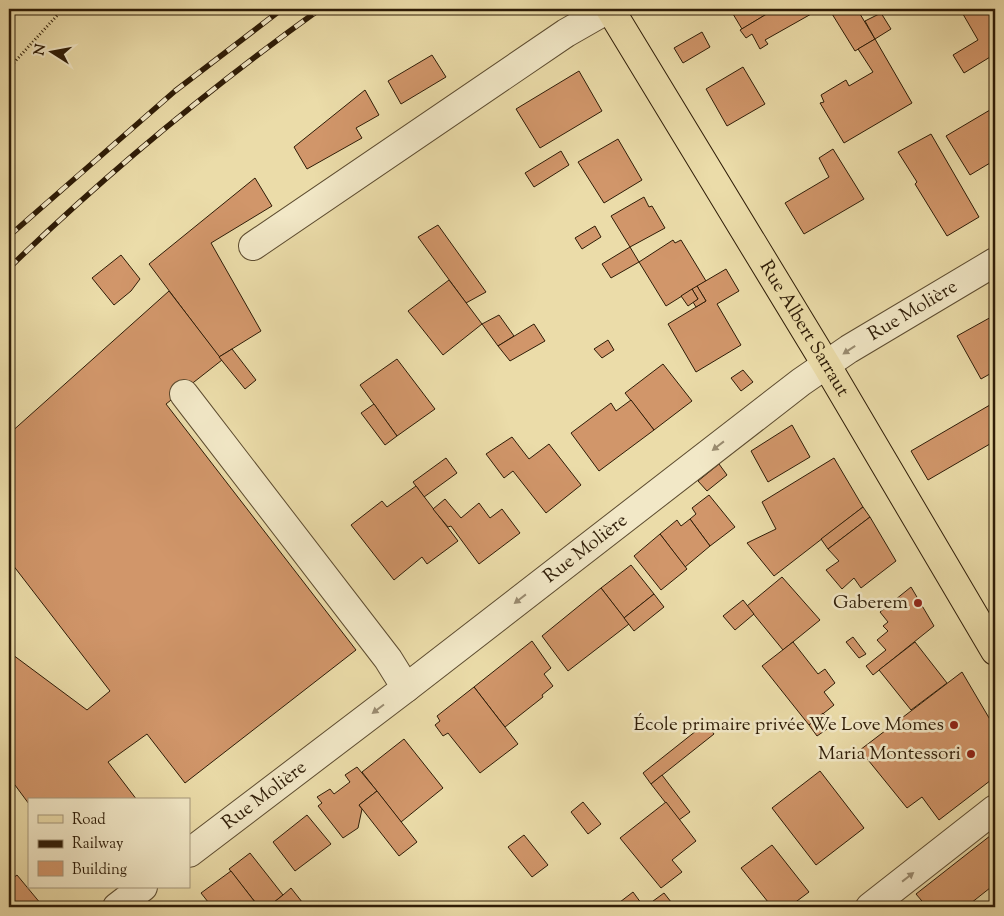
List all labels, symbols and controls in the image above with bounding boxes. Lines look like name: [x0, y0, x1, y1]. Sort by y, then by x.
north arrow: [28, 28, 78, 78]
text: N: [30, 43, 52, 57]
street label: Rue Albert Sarraut: [753, 255, 856, 402]
street label: Rue Molière: [863, 274, 963, 348]
one-way arrow: [842, 345, 855, 355]
one-way arrow: [712, 441, 725, 452]
street label: Rue Molière: [538, 507, 634, 590]
place label: Gaberem: [833, 590, 908, 617]
one-way arrow: [514, 594, 527, 605]
marker: Gaberem: [912, 597, 924, 609]
one-way arrow: [372, 704, 385, 715]
place label: École primaire privée We Love Momes: [634, 712, 944, 739]
marker: École primaire privée We Love Momes: [948, 719, 960, 731]
place label: Maria Montessori: [818, 741, 961, 768]
marker: Maria Montessori: [965, 748, 977, 760]
street label: Rue Molière: [217, 754, 313, 836]
legend: [28, 798, 190, 888]
text: Road: [72, 810, 106, 831]
text: Railway: [72, 834, 124, 855]
text: Building: [72, 860, 127, 881]
one-way arrow: [901, 872, 914, 883]

